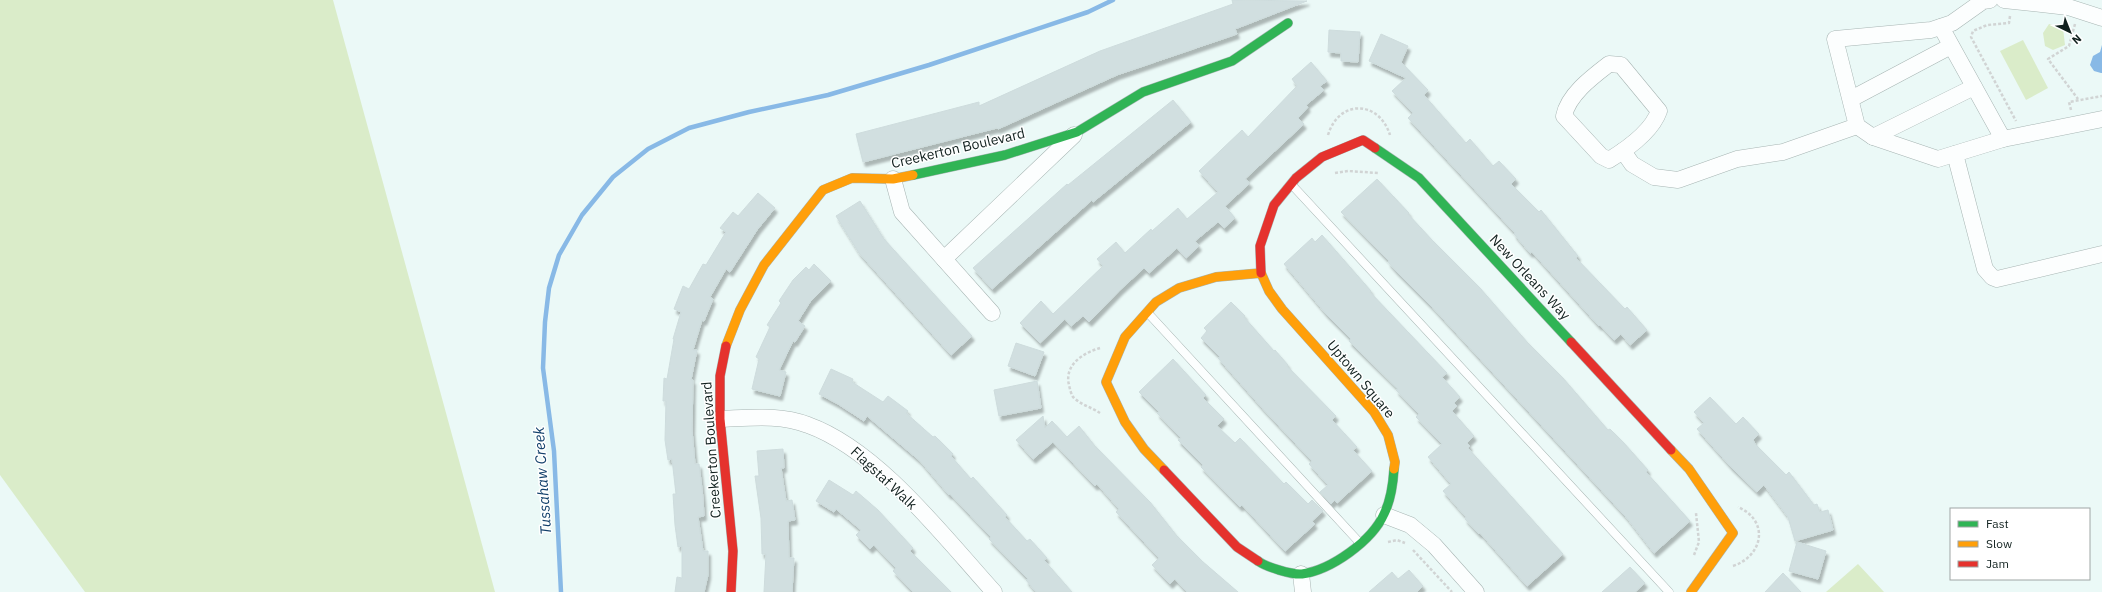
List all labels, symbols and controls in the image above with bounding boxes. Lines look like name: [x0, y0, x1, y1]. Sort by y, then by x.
north arrow: [2050, 12, 2090, 52]
text: N: [2069, 31, 2085, 47]
street label: Creekerton Boulevard: [889, 124, 1027, 172]
street label: New Orleans Way: [1486, 230, 1574, 324]
street label: Uptown Square: [1323, 336, 1399, 422]
street label: Creekerton Boulevard: [697, 381, 725, 519]
water label: Tussahaw Creek: [529, 426, 555, 536]
street label: Flagstaf Walk: [847, 443, 921, 514]
legend: [1950, 508, 2090, 580]
text: Fast: [1986, 516, 2009, 531]
text: Slow: [1986, 536, 2012, 551]
text: Jam: [1986, 556, 2009, 571]

